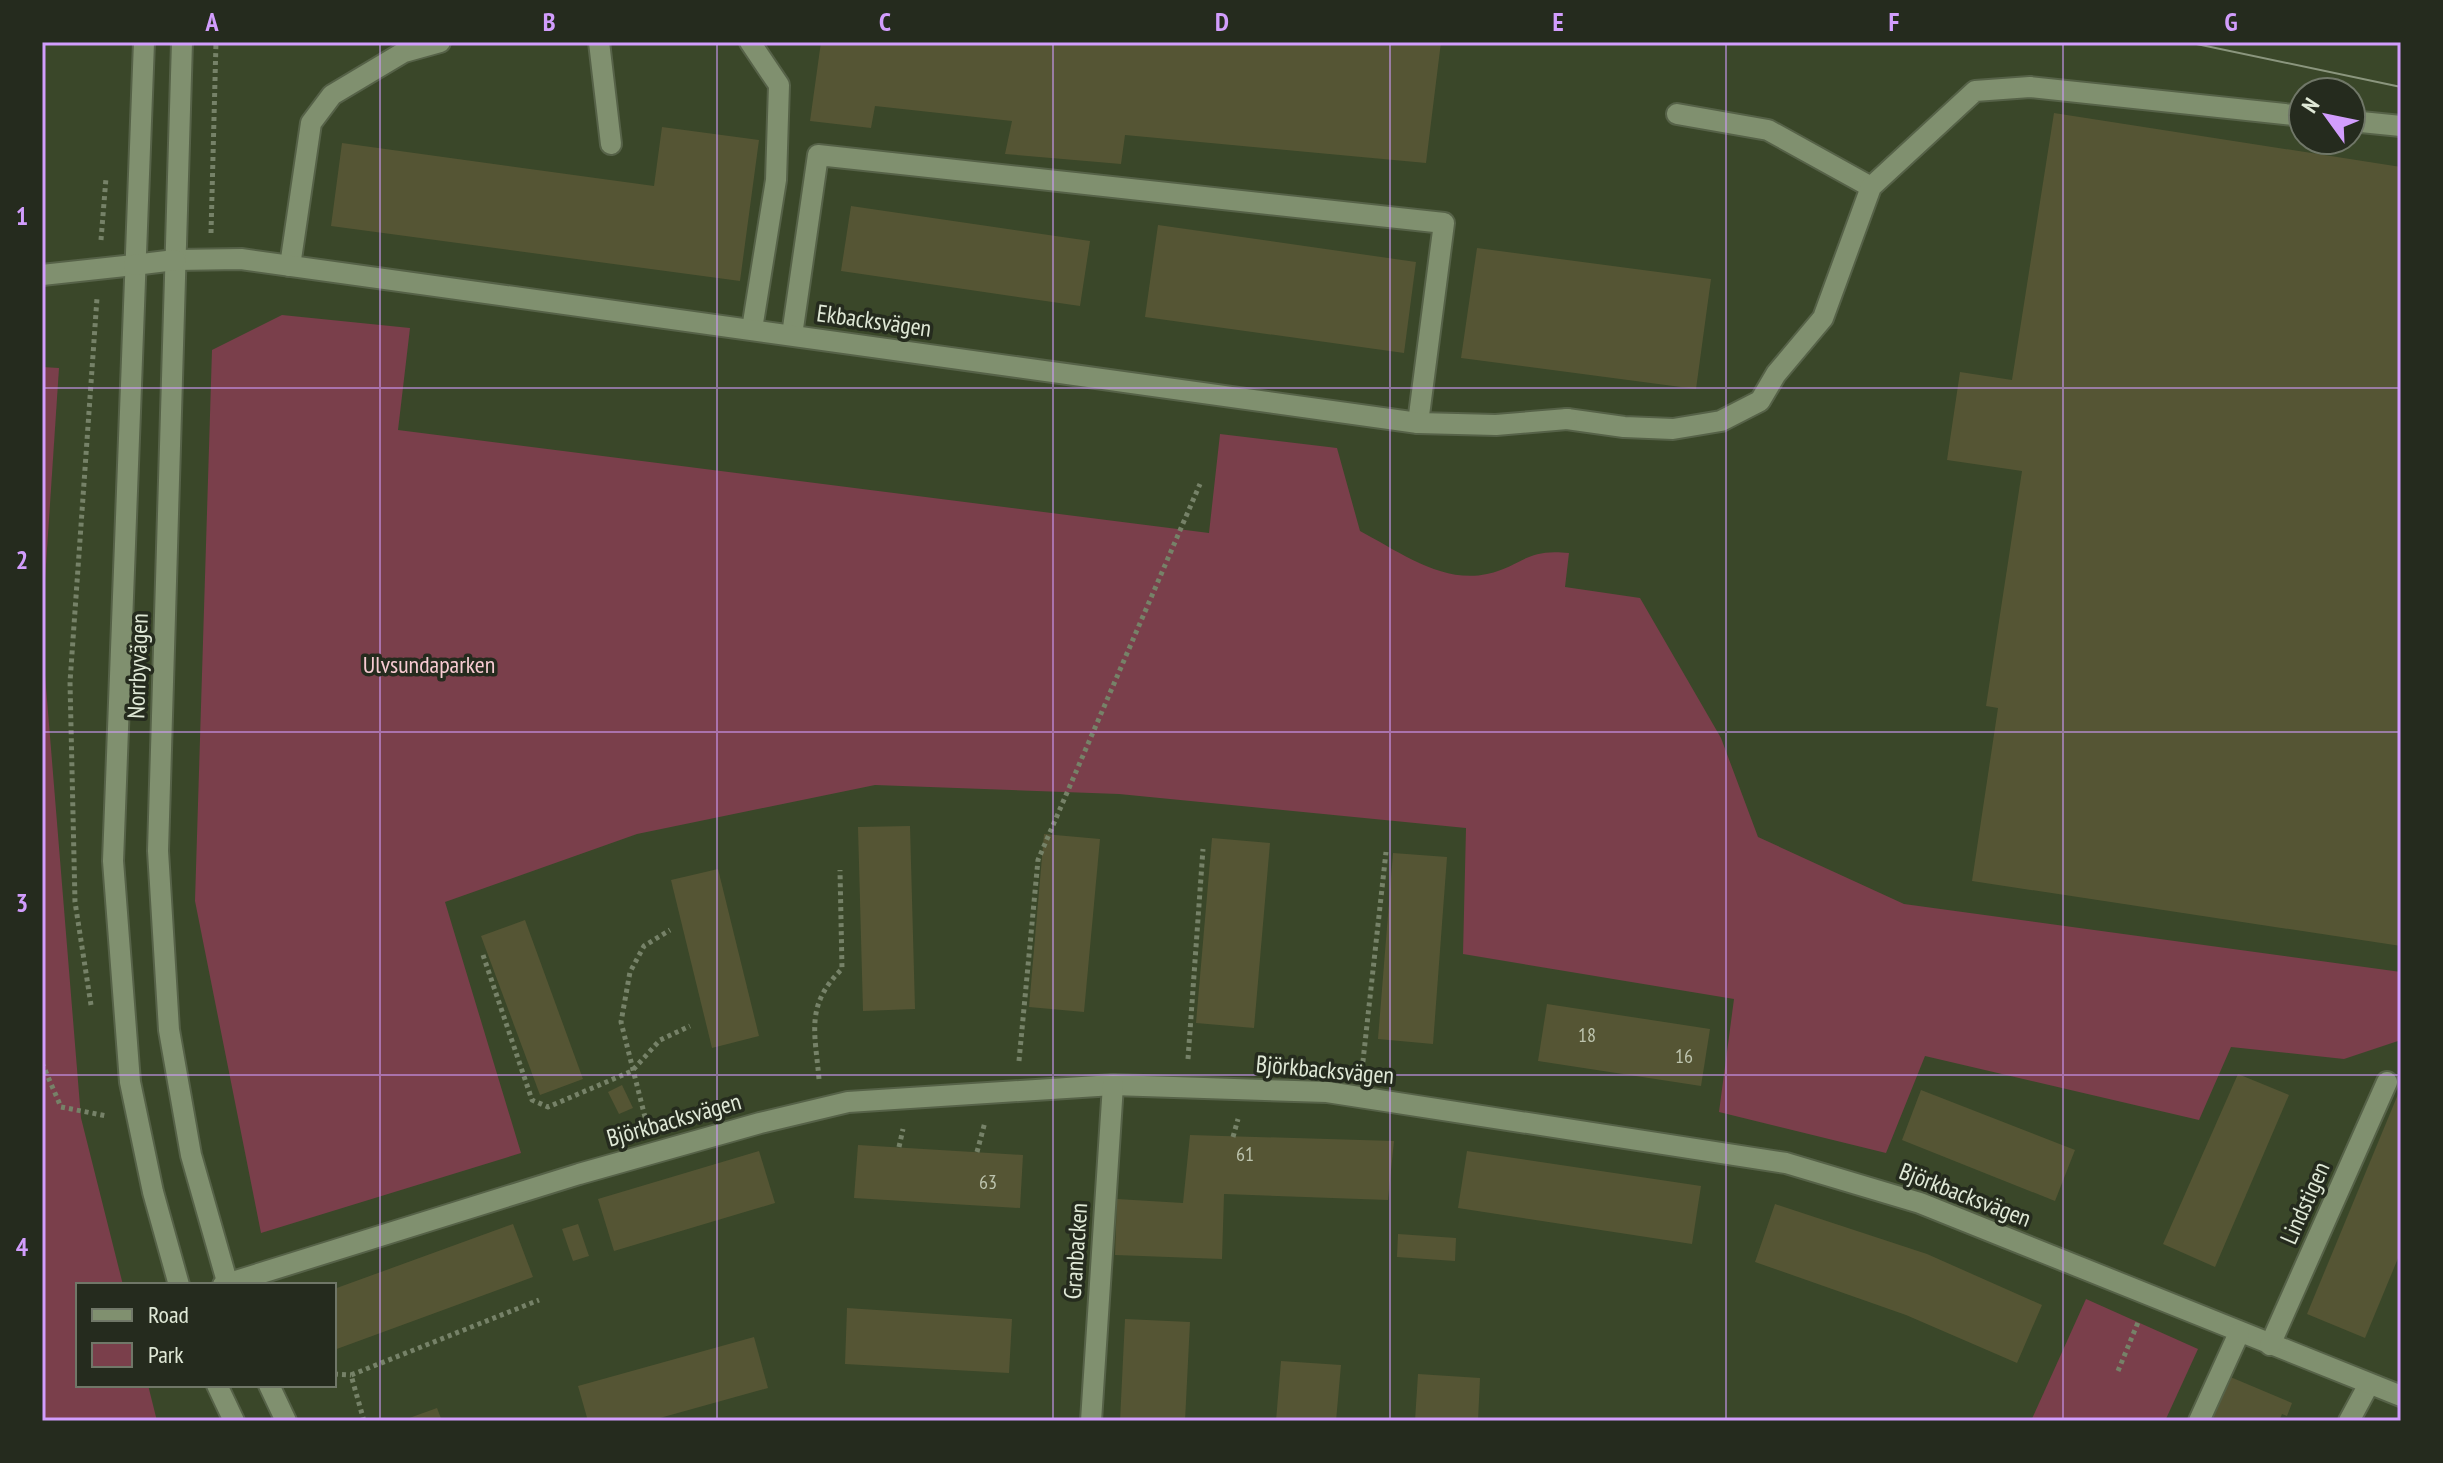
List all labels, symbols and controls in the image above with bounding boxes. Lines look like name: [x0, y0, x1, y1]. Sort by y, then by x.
text: A: [204, 5, 219, 38]
text: B: [543, 5, 556, 38]
text: C: [879, 5, 891, 38]
text: D: [1215, 5, 1229, 38]
text: E: [1552, 5, 1564, 38]
text: F: [1889, 5, 1900, 38]
text: G: [2224, 5, 2238, 38]
north arrow: [2287, 76, 2367, 156]
text: N: [2295, 92, 2325, 118]
text: 1: [16, 199, 28, 232]
street label: Ekbacksvägen: [815, 297, 933, 344]
text: 2: [16, 543, 28, 576]
street label: Norrbyvägen: [120, 613, 155, 719]
park label: Ulvsundaparken: [363, 649, 495, 680]
text: 3: [16, 886, 28, 919]
house number: 18: [1578, 1022, 1596, 1048]
house number: 16: [1675, 1043, 1693, 1069]
street label: Björkbacksvägen: [1255, 1048, 1395, 1091]
street label: Björkbacksvägen: [603, 1086, 745, 1153]
house number: 61: [1236, 1141, 1254, 1167]
street label: Björkbacksvägen: [1895, 1155, 2035, 1234]
street label: Lindstigen: [2273, 1157, 2336, 1249]
house number: 63: [979, 1169, 997, 1195]
street label: Granbacken: [1057, 1202, 1094, 1300]
text: 4: [16, 1230, 29, 1263]
legend: [76, 1283, 336, 1387]
text: Road: [148, 1299, 189, 1330]
text: Park: [148, 1339, 184, 1370]

